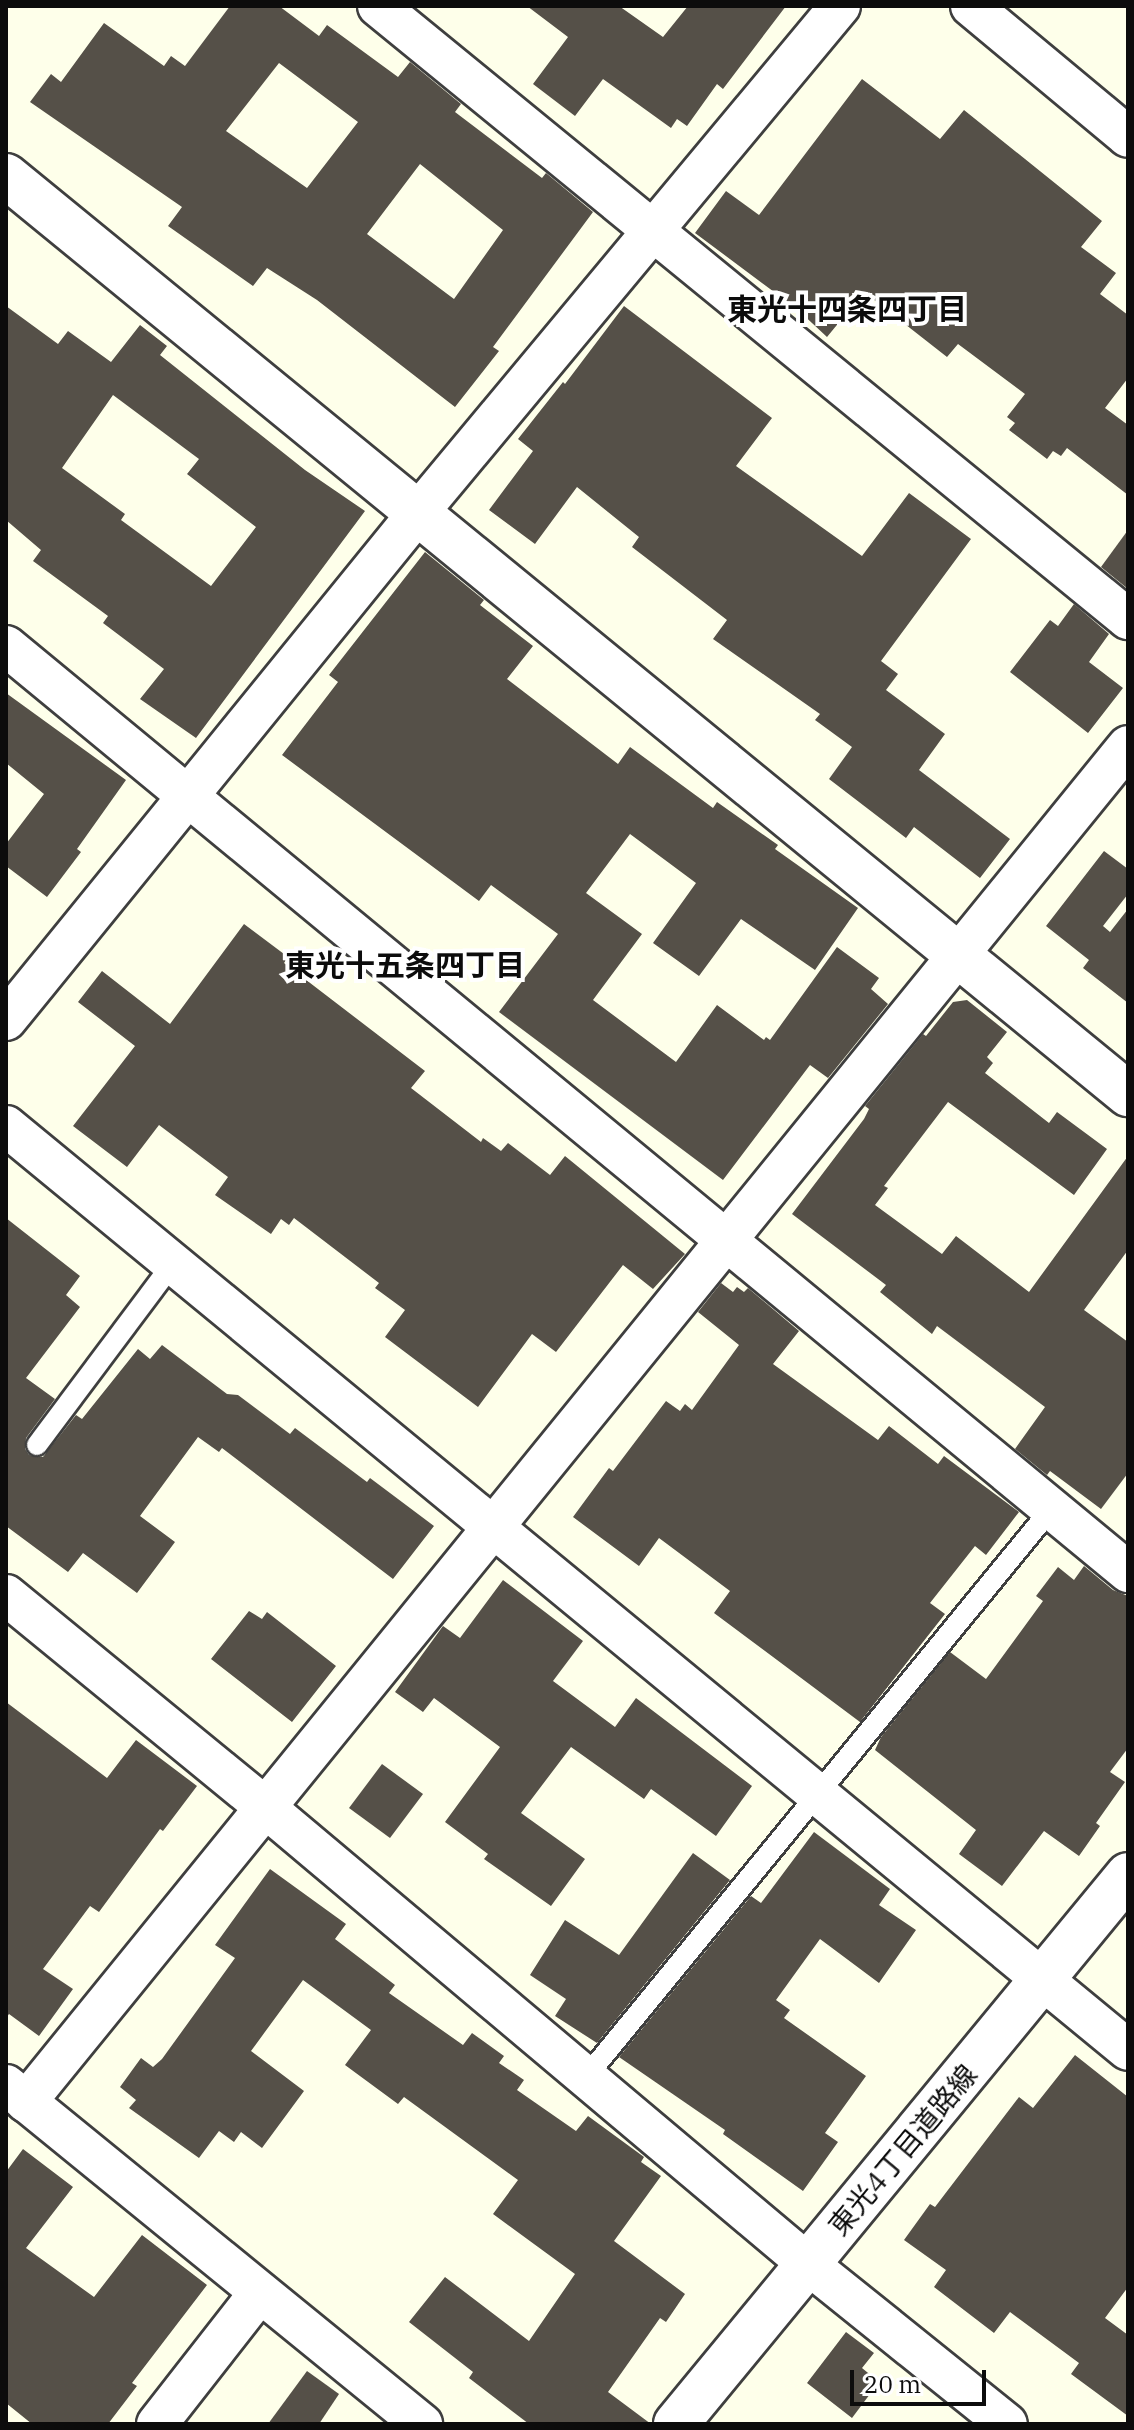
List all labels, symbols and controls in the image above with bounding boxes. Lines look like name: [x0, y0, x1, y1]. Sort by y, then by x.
district label: 東光十四条四丁目: [727, 291, 967, 327]
district label: 東光十五条四丁目: [285, 947, 525, 983]
street label: 東光4丁目道路線: [822, 2058, 984, 2242]
scale bar: [854, 2354, 990, 2404]
text: 20 m: [864, 2368, 921, 2400]

